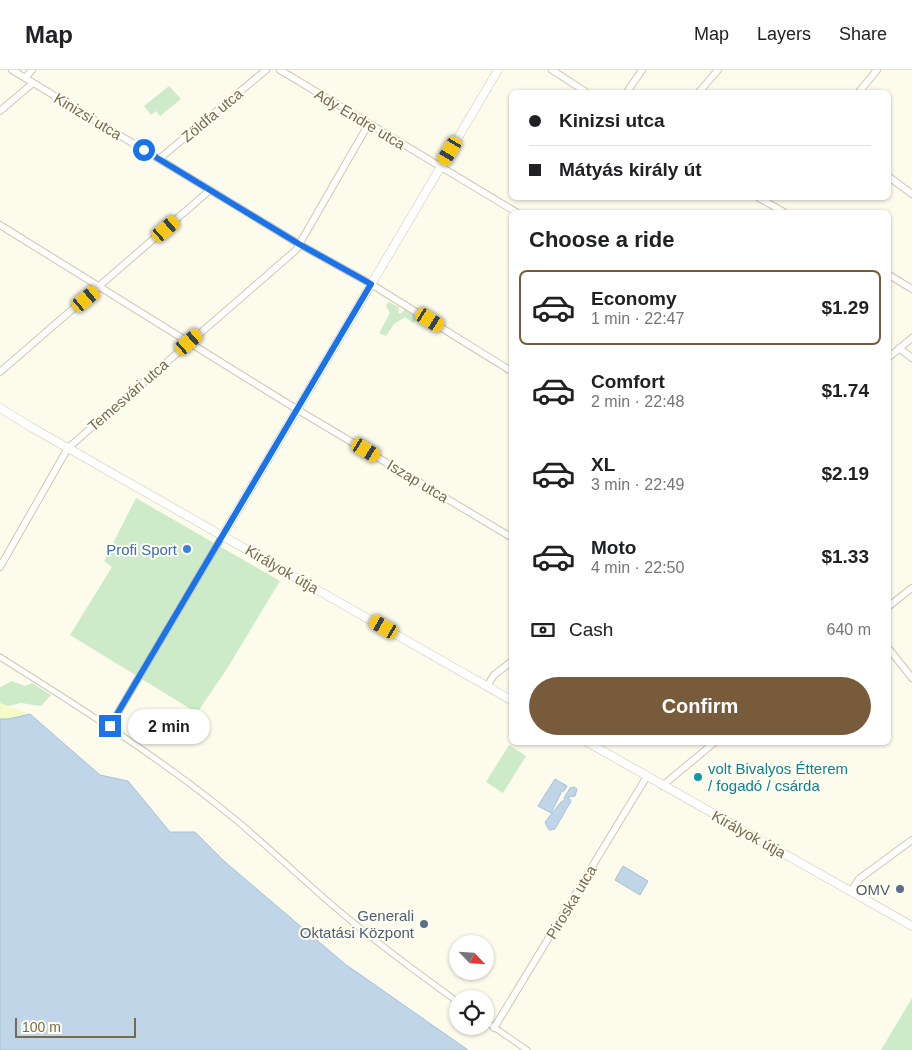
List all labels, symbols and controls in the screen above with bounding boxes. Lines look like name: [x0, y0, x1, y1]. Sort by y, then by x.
text: Map: [25, 21, 73, 48]
text: Map: [694, 24, 729, 44]
text: Layers: [757, 24, 811, 44]
text: Share: [839, 24, 887, 44]
street label: Zöldfa utca: [178, 84, 246, 145]
street label: Ady Endre utca: [312, 85, 409, 153]
street label: Kinizsi utca: [51, 89, 125, 143]
text: Kinizsi utca: [559, 110, 665, 131]
car: [435, 134, 464, 168]
route start: [133, 139, 155, 161]
text: Mátyás király út: [559, 159, 702, 180]
car: [149, 213, 182, 245]
text: Choose a ride: [529, 227, 674, 252]
car: [69, 284, 102, 314]
icon: car: [531, 285, 576, 330]
text: Economy: [591, 288, 677, 309]
text: $1.29: [821, 297, 869, 318]
car: [413, 306, 446, 334]
text: 1 min · 22:47: [591, 310, 684, 327]
car: [172, 326, 205, 358]
street label: Temesvári utca: [84, 355, 172, 435]
icon: car: [531, 368, 576, 413]
text: Comfort: [591, 371, 665, 392]
text: $1.74: [821, 380, 869, 401]
text: 2 min · 22:48: [591, 393, 684, 410]
car: [349, 436, 382, 464]
icon: car: [531, 451, 576, 496]
text: XL: [591, 454, 615, 475]
street label: Iszap utca: [384, 456, 452, 506]
text: $2.19: [821, 463, 869, 484]
text: 3 min · 22:49: [591, 476, 684, 493]
icon: car: [531, 534, 576, 579]
text: Moto: [591, 537, 636, 558]
place label: Profi Sport: [106, 541, 178, 558]
street label: Királyok útja: [242, 541, 322, 597]
marker: Profi Sport: [181, 543, 193, 555]
text: $1.33: [821, 546, 869, 567]
text: 4 min · 22:50: [591, 559, 684, 576]
car: [367, 613, 400, 641]
icon: cash: [529, 616, 557, 644]
text: Cash: [569, 619, 613, 640]
text: 640 m: [827, 621, 871, 638]
button: Confirm: [529, 677, 871, 735]
callout: 2 min: [128, 708, 210, 744]
route end: [99, 715, 121, 737]
text: 2 min: [148, 718, 190, 735]
place label: volt Bivalyos Étterem / fogadó / csárda: [708, 760, 848, 794]
marker: volt Bivalyos Étterem / fogadó / csárda: [692, 771, 704, 783]
street label: Királyok útja: [709, 807, 789, 862]
street label: Piroska utca: [542, 862, 600, 942]
place label: OMV: [856, 881, 890, 898]
marker: OMV: [894, 883, 906, 895]
place label: Generali Oktatási Központ: [300, 907, 415, 941]
marker: Generali Oktatási Központ: [418, 918, 430, 930]
north arrow: [449, 935, 494, 980]
map controls: [449, 935, 494, 1035]
button: locate: [449, 990, 494, 1035]
scale bar: [15, 1015, 136, 1038]
text: 100 m: [22, 1019, 61, 1035]

